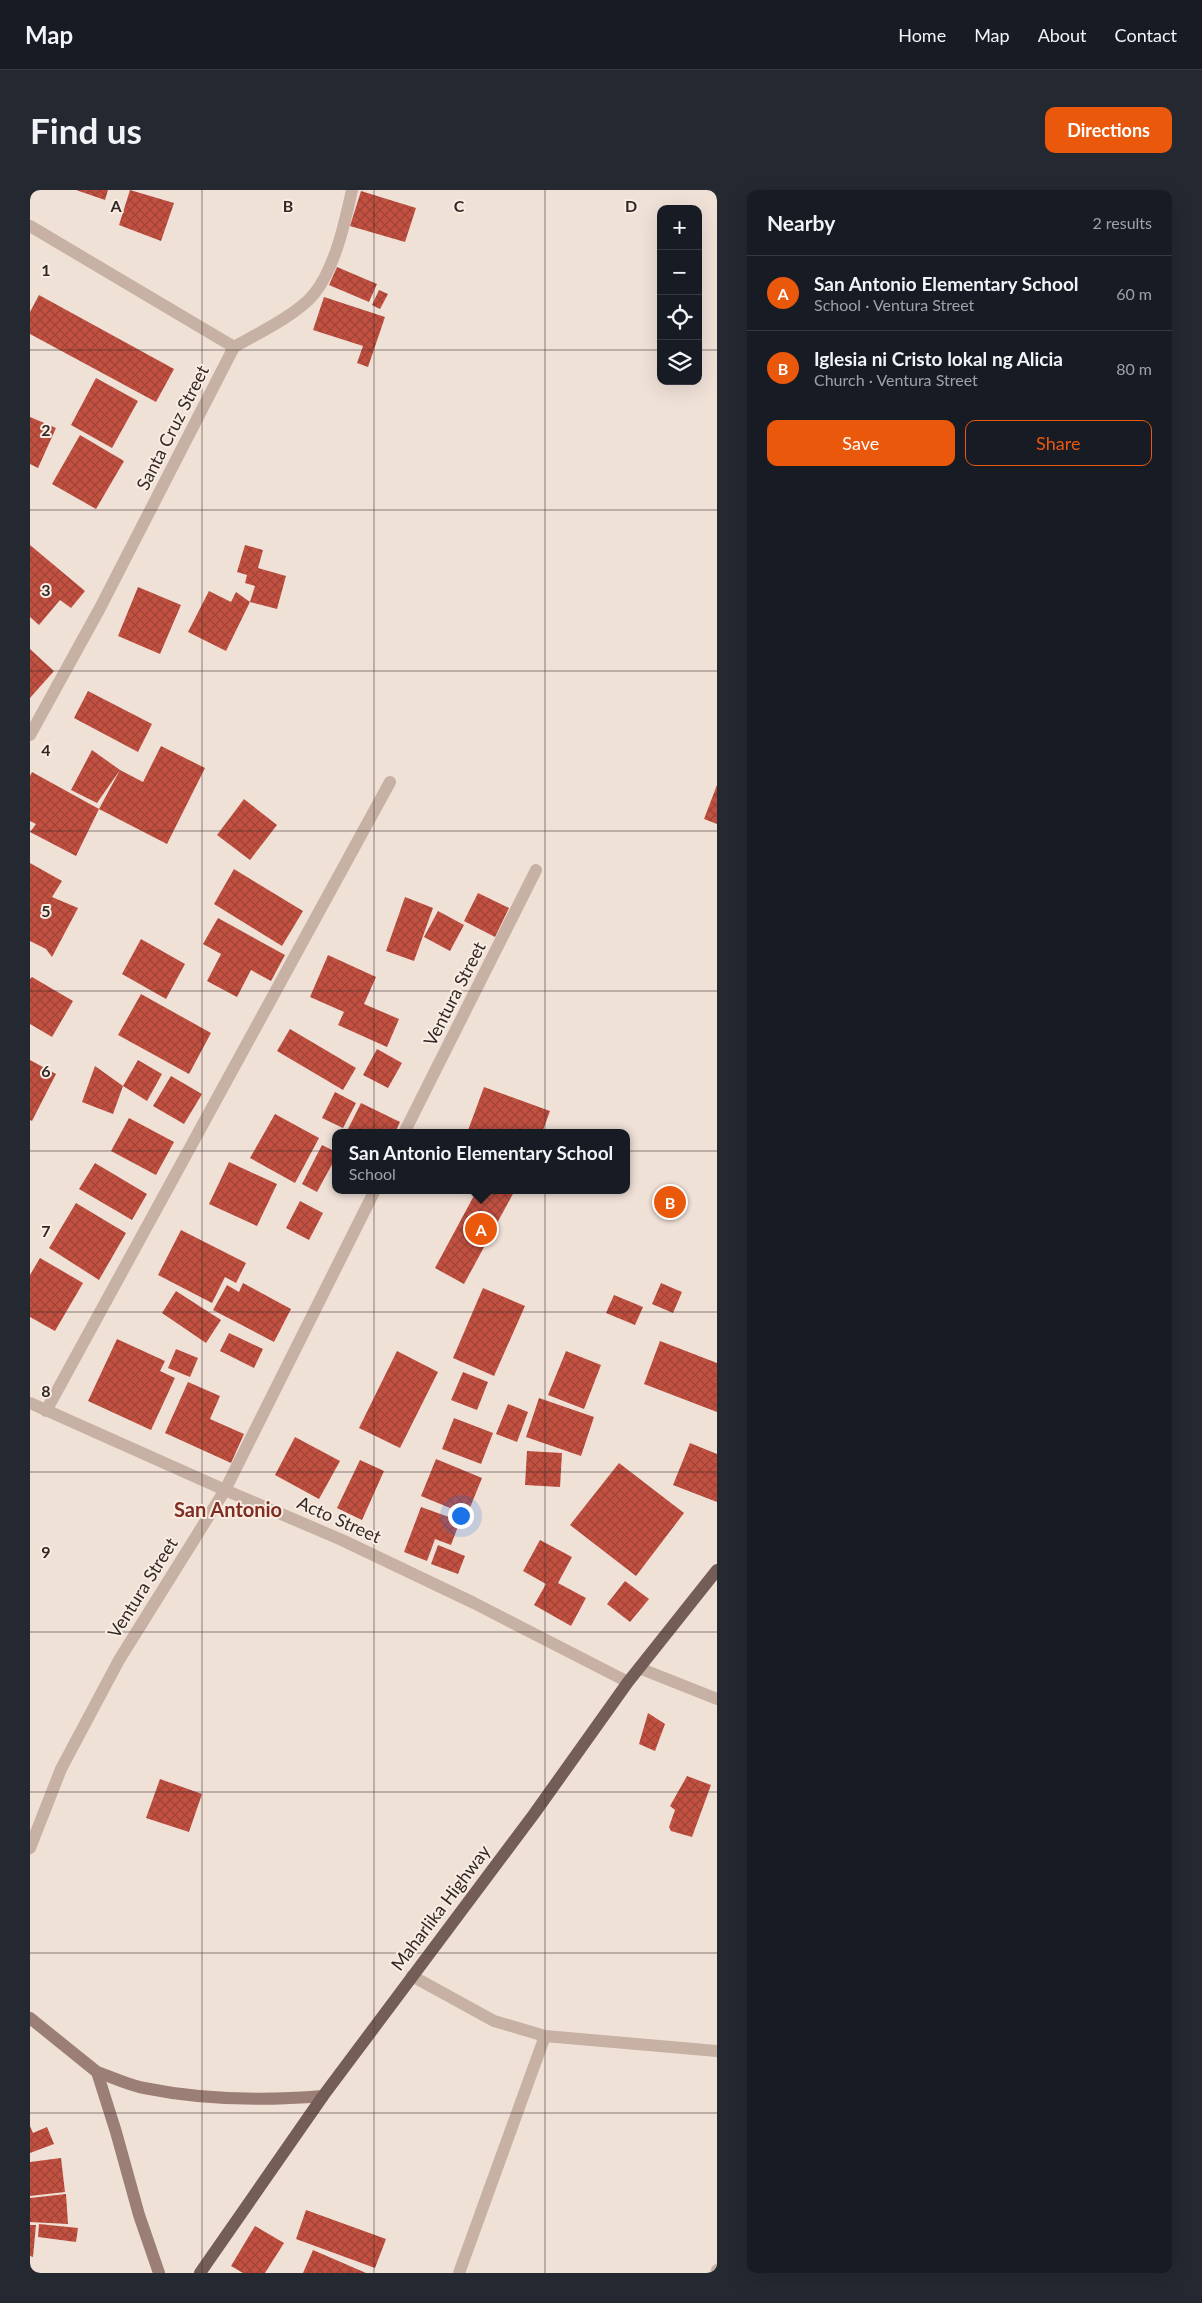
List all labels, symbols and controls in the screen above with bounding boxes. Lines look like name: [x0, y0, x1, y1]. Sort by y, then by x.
text: Map: [25, 20, 73, 49]
text: Home: [898, 24, 946, 46]
text: Map: [974, 24, 1010, 46]
text: About: [1038, 24, 1087, 46]
text: Contact: [1115, 24, 1177, 46]
button: Directions: [1045, 107, 1172, 153]
text: Find us: [30, 109, 142, 151]
text: A: [109, 196, 122, 215]
text: B: [283, 196, 293, 215]
text: C: [454, 196, 465, 215]
text: D: [625, 196, 637, 215]
map controls: [657, 205, 702, 385]
button: +: [657, 205, 702, 250]
text: Nearby: [767, 210, 835, 235]
text: 2 results: [1092, 213, 1152, 232]
button: −: [657, 250, 702, 295]
text: 1: [41, 260, 51, 279]
text: San Antonio Elementary School: [814, 272, 1079, 295]
text: A: [777, 284, 789, 303]
text: 60 m: [1116, 284, 1152, 303]
button: locate: [657, 295, 702, 340]
text: School · Ventura Street: [814, 295, 974, 314]
button: layers: [657, 340, 702, 385]
text: Iglesia ni Cristo lokal ng Alicia: [814, 347, 1063, 370]
text: B: [778, 359, 788, 378]
text: 80 m: [1116, 359, 1152, 378]
street label: Santa Cruz Street: [131, 361, 213, 494]
text: Church · Ventura Street: [814, 370, 978, 389]
text: 2: [41, 420, 51, 439]
button: Save: [767, 420, 955, 466]
button: Share: [965, 420, 1152, 466]
text: 3: [41, 580, 51, 599]
text: 4: [41, 740, 51, 759]
text: 5: [41, 901, 51, 920]
street label: Ventura Street: [418, 937, 490, 1049]
text: 6: [41, 1061, 51, 1080]
popup: [332, 1129, 630, 1194]
text: San Antonio Elementary School: [349, 1141, 613, 1164]
text: School: [349, 1164, 396, 1183]
pin: B: [654, 1183, 686, 1221]
pin: A: [465, 1210, 497, 1248]
text: 7: [41, 1221, 51, 1240]
text: 8: [41, 1381, 51, 1400]
street label: Acto Street: [294, 1491, 385, 1547]
district label: San Antonio: [174, 1497, 282, 1521]
your location: [448, 1503, 474, 1529]
street label: Ventura Street: [103, 1533, 182, 1642]
text: 9: [41, 1542, 51, 1561]
street label: Maharlika Highway: [386, 1840, 495, 1975]

